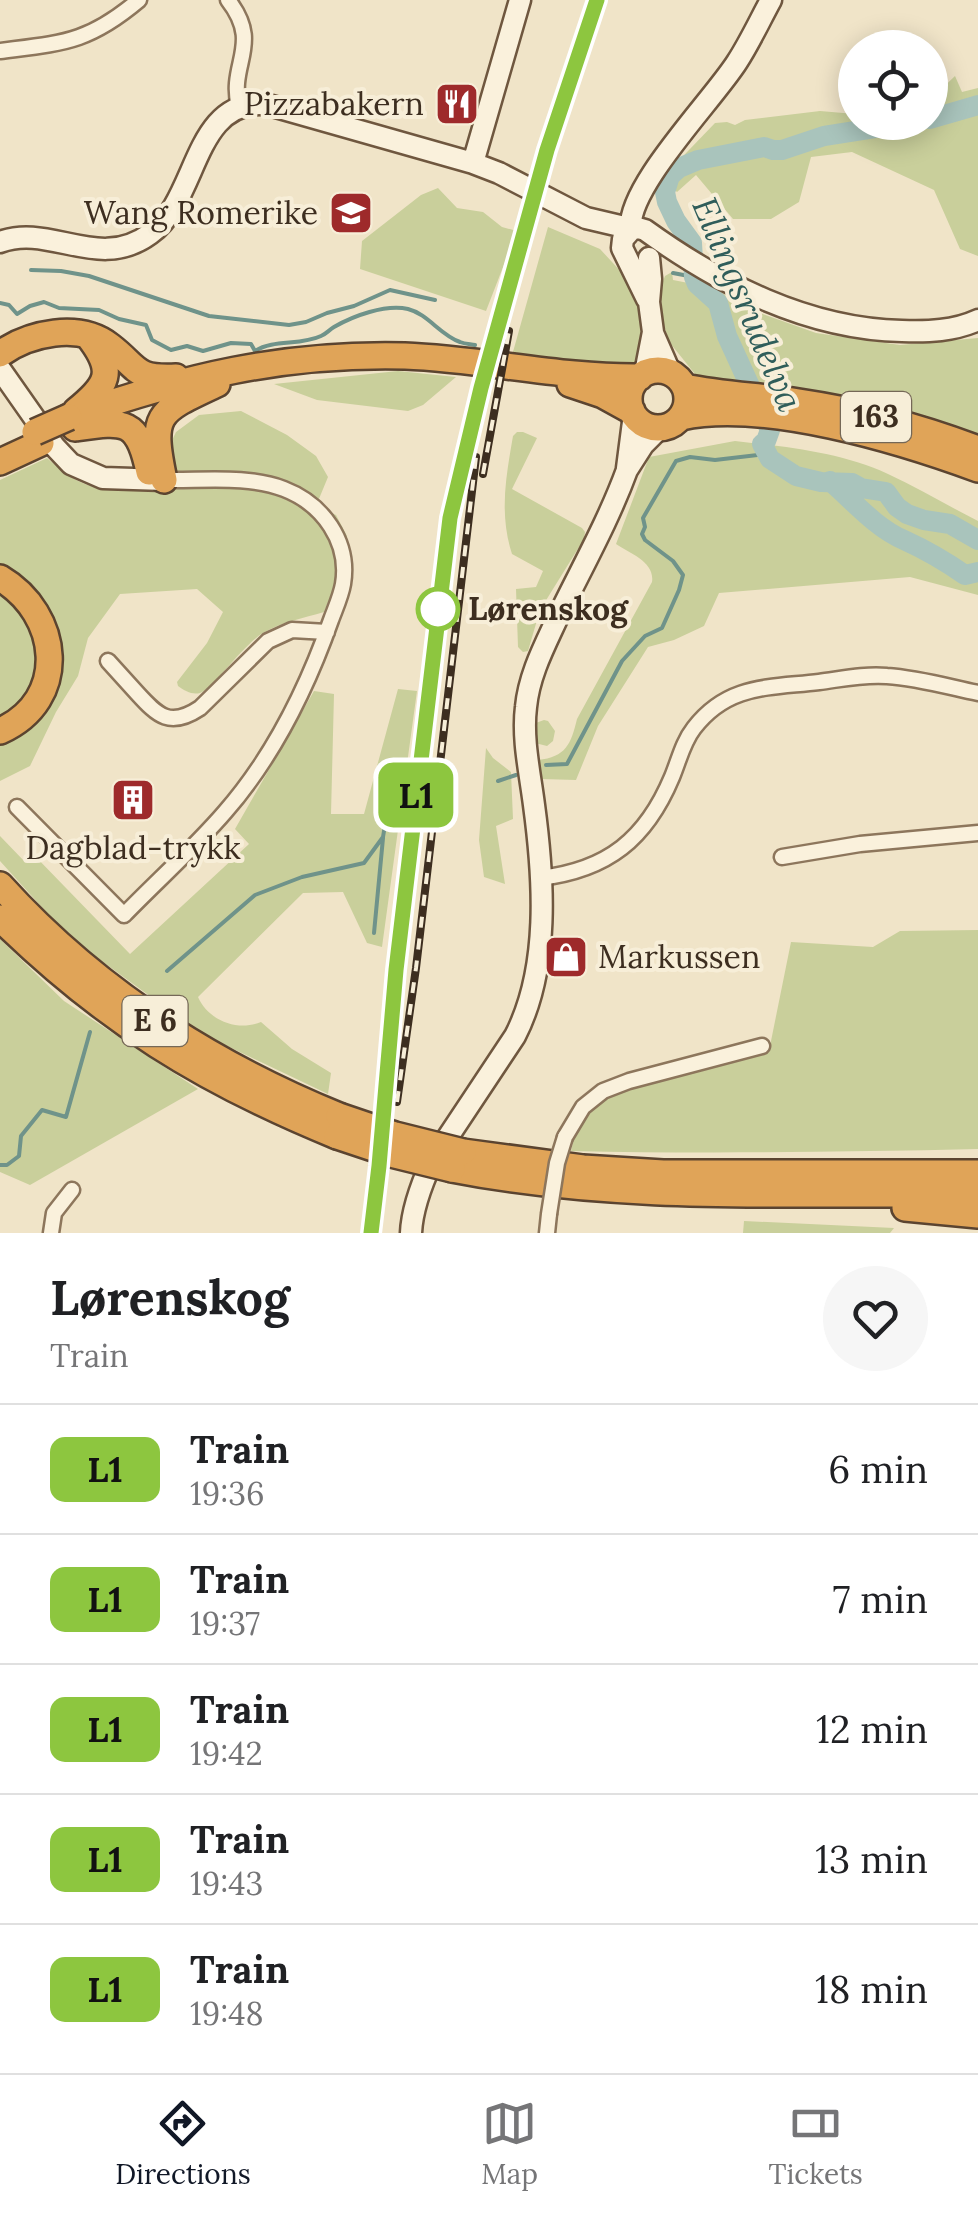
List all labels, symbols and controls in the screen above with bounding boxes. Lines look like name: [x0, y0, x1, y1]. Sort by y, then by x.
map controls: [838, 30, 948, 140]
button: locate: [838, 30, 948, 140]
restaurant icon: Pizzabakern: [434, 81, 480, 127]
place label: Pizzabakern: [244, 83, 424, 124]
school or university icon: Wang Romerike: [328, 190, 374, 236]
water label: Ellingsrudelva: [682, 190, 813, 418]
place label: Wang Romerike: [84, 192, 318, 233]
road number: 163: [841, 392, 911, 442]
marker: Lørenskog: [417, 588, 459, 630]
place label: Lørenskog: [468, 588, 629, 629]
line badge: L1: [371, 762, 461, 828]
text: L1: [398, 773, 434, 818]
building icon: Dagblad-trykk: [110, 777, 156, 823]
place label: Dagblad-trykk: [25, 827, 241, 868]
shop icon: Markussen: [543, 934, 589, 980]
place label: Markussen: [598, 936, 760, 977]
road number: E 6: [122, 996, 188, 1046]
button: heart: [823, 1266, 928, 1371]
text: Lørenskog: [50, 1267, 290, 1328]
text: Train: [50, 1335, 129, 1376]
text: Train: [190, 1425, 289, 1473]
text: 6 min: [828, 1445, 928, 1493]
text: L1: [87, 1447, 123, 1492]
text: 19:36: [190, 1473, 264, 1514]
text: Train: [190, 1555, 289, 1603]
text: 7 min: [833, 1575, 928, 1623]
text: L1: [87, 1577, 123, 1622]
text: 19:37: [190, 1603, 260, 1644]
text: Train: [190, 1685, 289, 1733]
text: 12 min: [816, 1705, 928, 1753]
text: L1: [87, 1707, 123, 1752]
text: 19:42: [190, 1733, 263, 1774]
text: Train: [190, 1815, 289, 1863]
text: 13 min: [815, 1835, 928, 1883]
text: L1: [87, 1837, 123, 1882]
text: 19:43: [190, 1863, 263, 1904]
text: Train: [190, 1945, 289, 1993]
text: 18 min: [815, 1965, 928, 2013]
text: L1: [87, 1967, 123, 2012]
text: 19:48: [190, 1993, 263, 2034]
tab: Directions: [115, 2096, 251, 2192]
tab: Map: [481, 2096, 538, 2192]
tab: Tickets: [768, 2096, 863, 2192]

